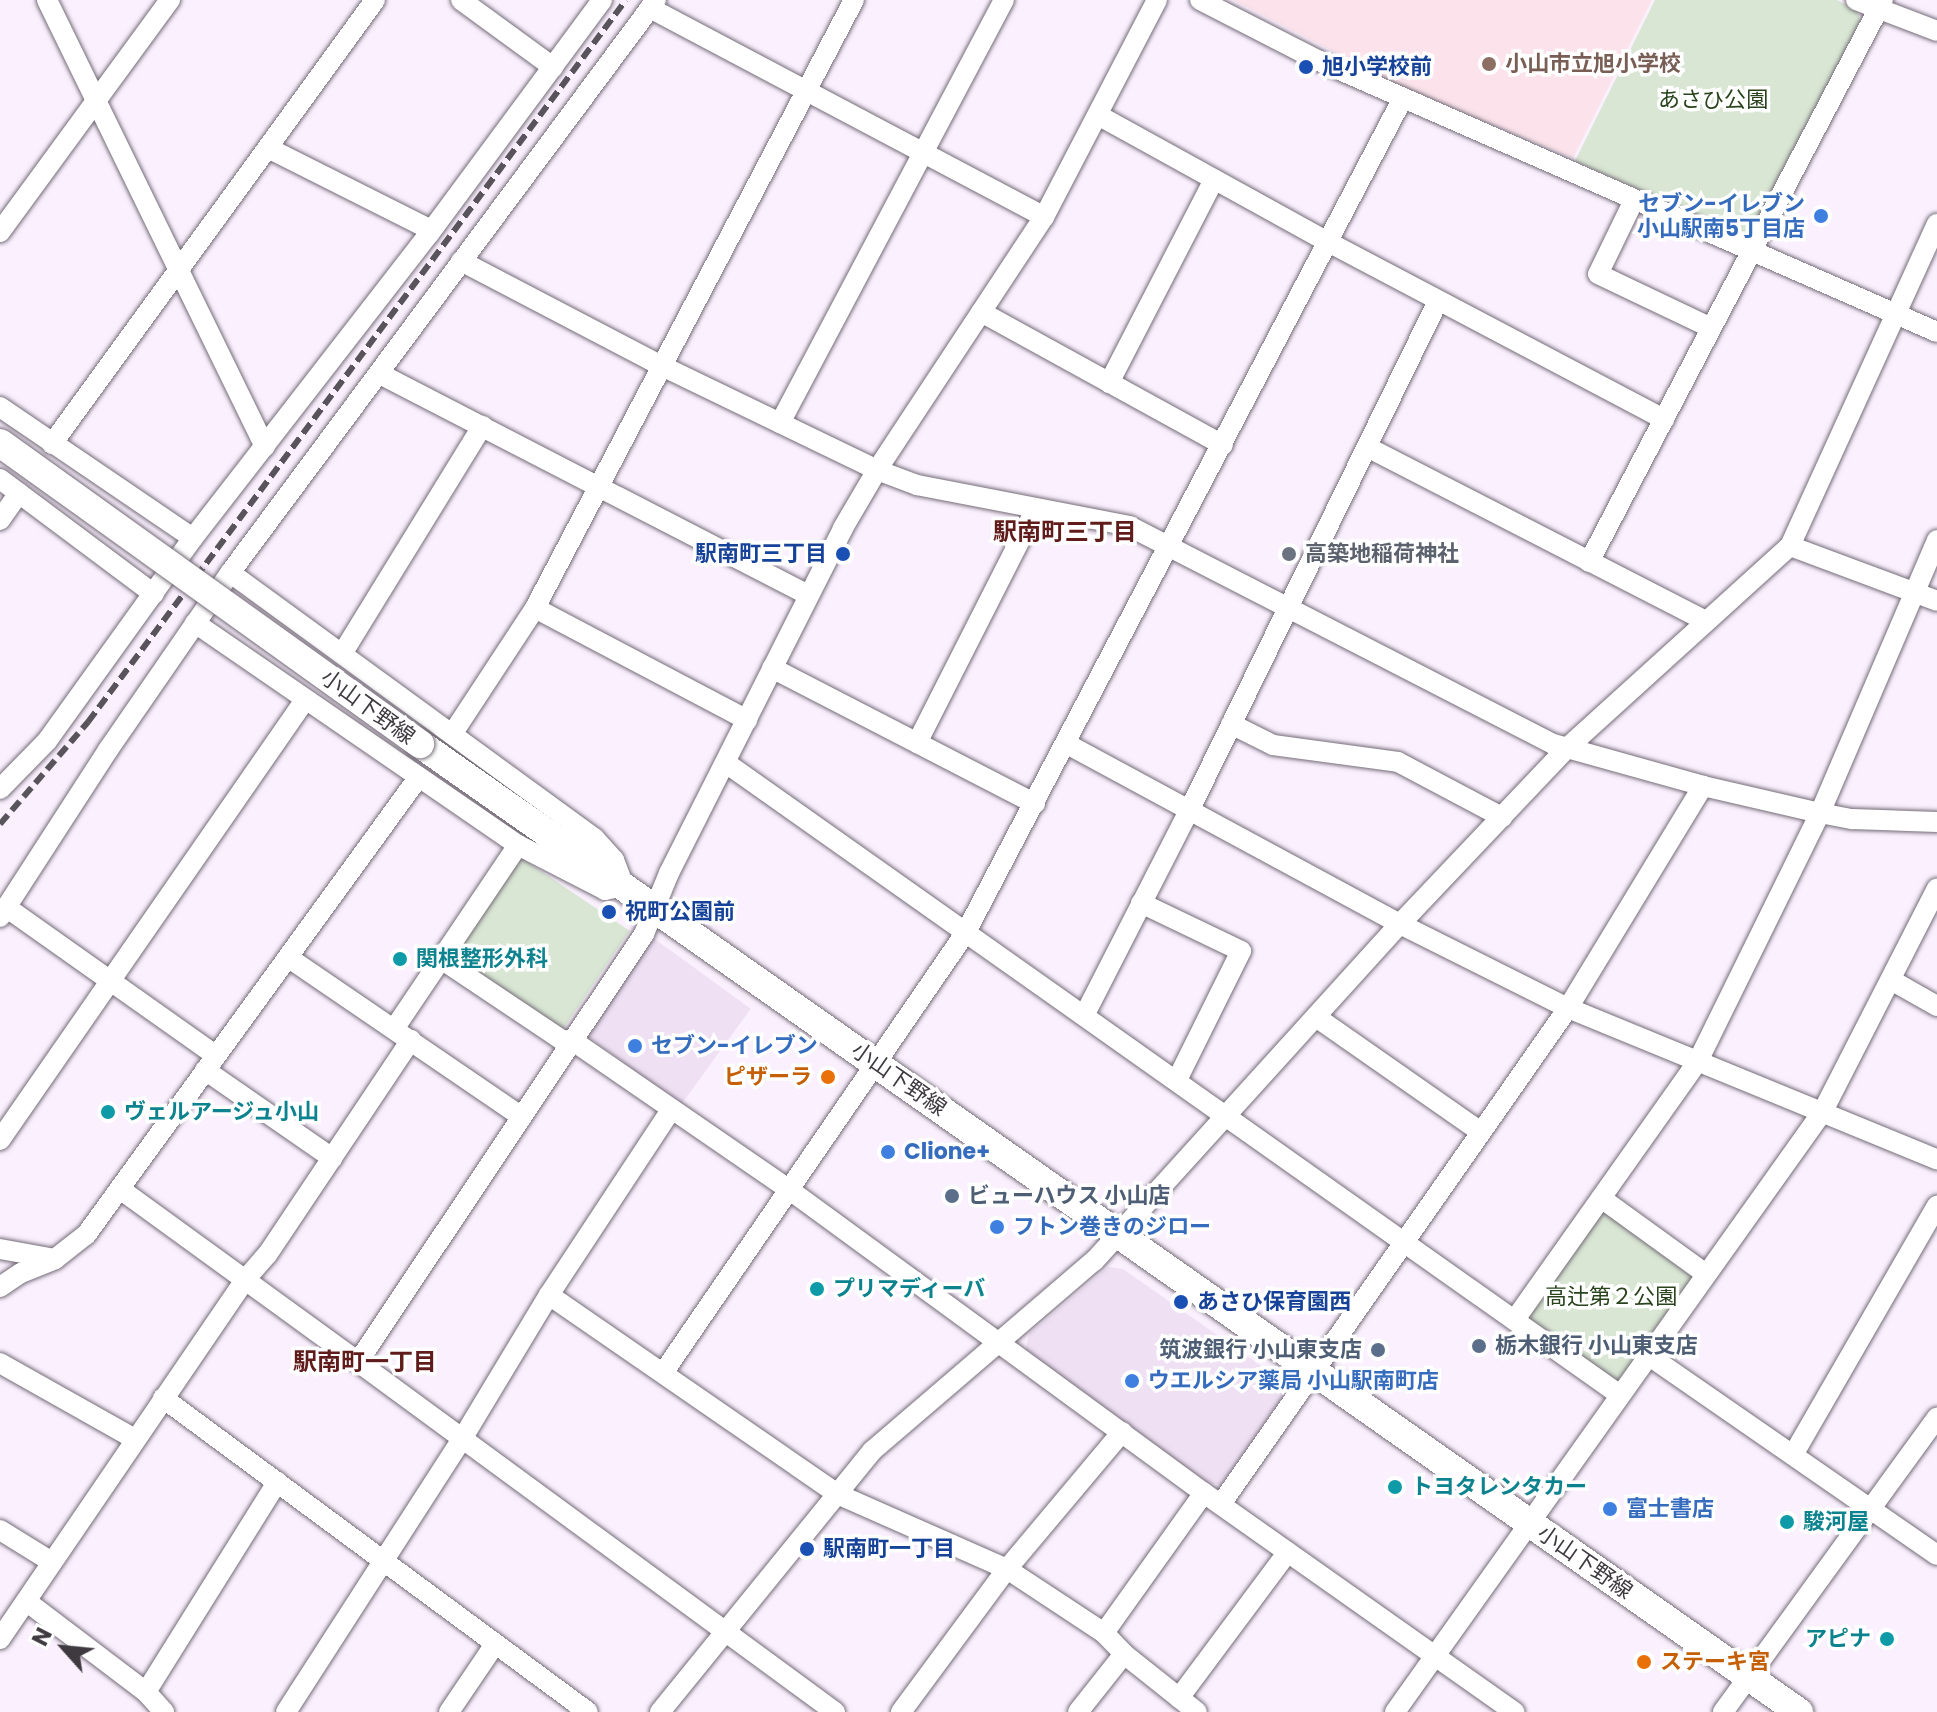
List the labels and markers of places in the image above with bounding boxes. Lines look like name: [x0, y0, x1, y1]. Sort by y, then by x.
place label: 小山市立旭小学校: [1505, 51, 1681, 77]
place label: 旭小学校前: [1322, 54, 1432, 80]
marker: 小山市立旭小学校: [1480, 55, 1498, 73]
marker: 旭小学校前: [1297, 58, 1315, 76]
place label: セブン-イレブン 小山駅南5丁目店: [1637, 190, 1805, 242]
marker: セブン-イレブン 小山駅南5丁目店: [1812, 207, 1830, 225]
place label: 駅南町三丁目: [695, 541, 827, 567]
place label: 高築地稲荷神社: [1305, 541, 1459, 567]
marker: 駅南町三丁目: [834, 545, 852, 563]
marker: 高築地稲荷神社: [1280, 545, 1298, 563]
place label: 祝町公園前: [625, 899, 735, 925]
marker: 祝町公園前: [600, 903, 618, 921]
place label: 関根整形外科: [416, 946, 548, 972]
marker: 関根整形外科: [391, 950, 409, 968]
place label: セブン-イレブン: [651, 1033, 818, 1059]
marker: セブン-イレブン: [626, 1037, 644, 1055]
place label: ピザーラ: [724, 1064, 812, 1090]
marker: ピザーラ: [819, 1068, 837, 1086]
place label: ヴェルアージュ小山: [124, 1099, 321, 1125]
marker: ヴェルアージュ小山: [99, 1103, 117, 1121]
place label: Clione+: [904, 1139, 990, 1165]
marker: Clione+: [879, 1143, 897, 1161]
place label: ビューハウス 小山店: [968, 1183, 1171, 1209]
marker: ビューハウス 小山店: [943, 1187, 961, 1205]
place label: フトン巻きのジロー: [1013, 1214, 1211, 1240]
marker: フトン巻きのジロー: [988, 1218, 1006, 1236]
place label: プリマディーバ: [833, 1276, 987, 1302]
marker: プリマディーバ: [808, 1280, 826, 1298]
place label: あさひ保育園西: [1197, 1289, 1351, 1315]
marker: あさひ保育園西: [1172, 1293, 1190, 1311]
place label: 栃木銀行 小山東支店: [1495, 1333, 1698, 1359]
place label: 筑波銀行 小山東支店: [1159, 1337, 1362, 1363]
marker: 栃木銀行 小山東支店: [1470, 1337, 1488, 1355]
marker: 筑波銀行 小山東支店: [1369, 1341, 1387, 1359]
place label: ウエルシア薬局 小山駅南町店: [1148, 1368, 1439, 1394]
marker: ウエルシア薬局 小山駅南町店: [1123, 1372, 1141, 1390]
place label: トヨタレンタカー: [1411, 1474, 1587, 1500]
marker: トヨタレンタカー: [1386, 1478, 1404, 1496]
place label: 富士書店: [1626, 1496, 1714, 1522]
marker: 富士書店: [1601, 1500, 1619, 1518]
place label: 駿河屋: [1803, 1509, 1869, 1535]
marker: 駿河屋: [1778, 1513, 1796, 1531]
place label: 駅南町一丁目: [823, 1536, 955, 1562]
marker: 駅南町一丁目: [798, 1540, 816, 1558]
place label: アピナ: [1805, 1626, 1871, 1652]
marker: アピナ: [1878, 1630, 1896, 1648]
place label: ステーキ宮: [1660, 1649, 1770, 1675]
marker: ステーキ宮: [1635, 1653, 1653, 1671]

